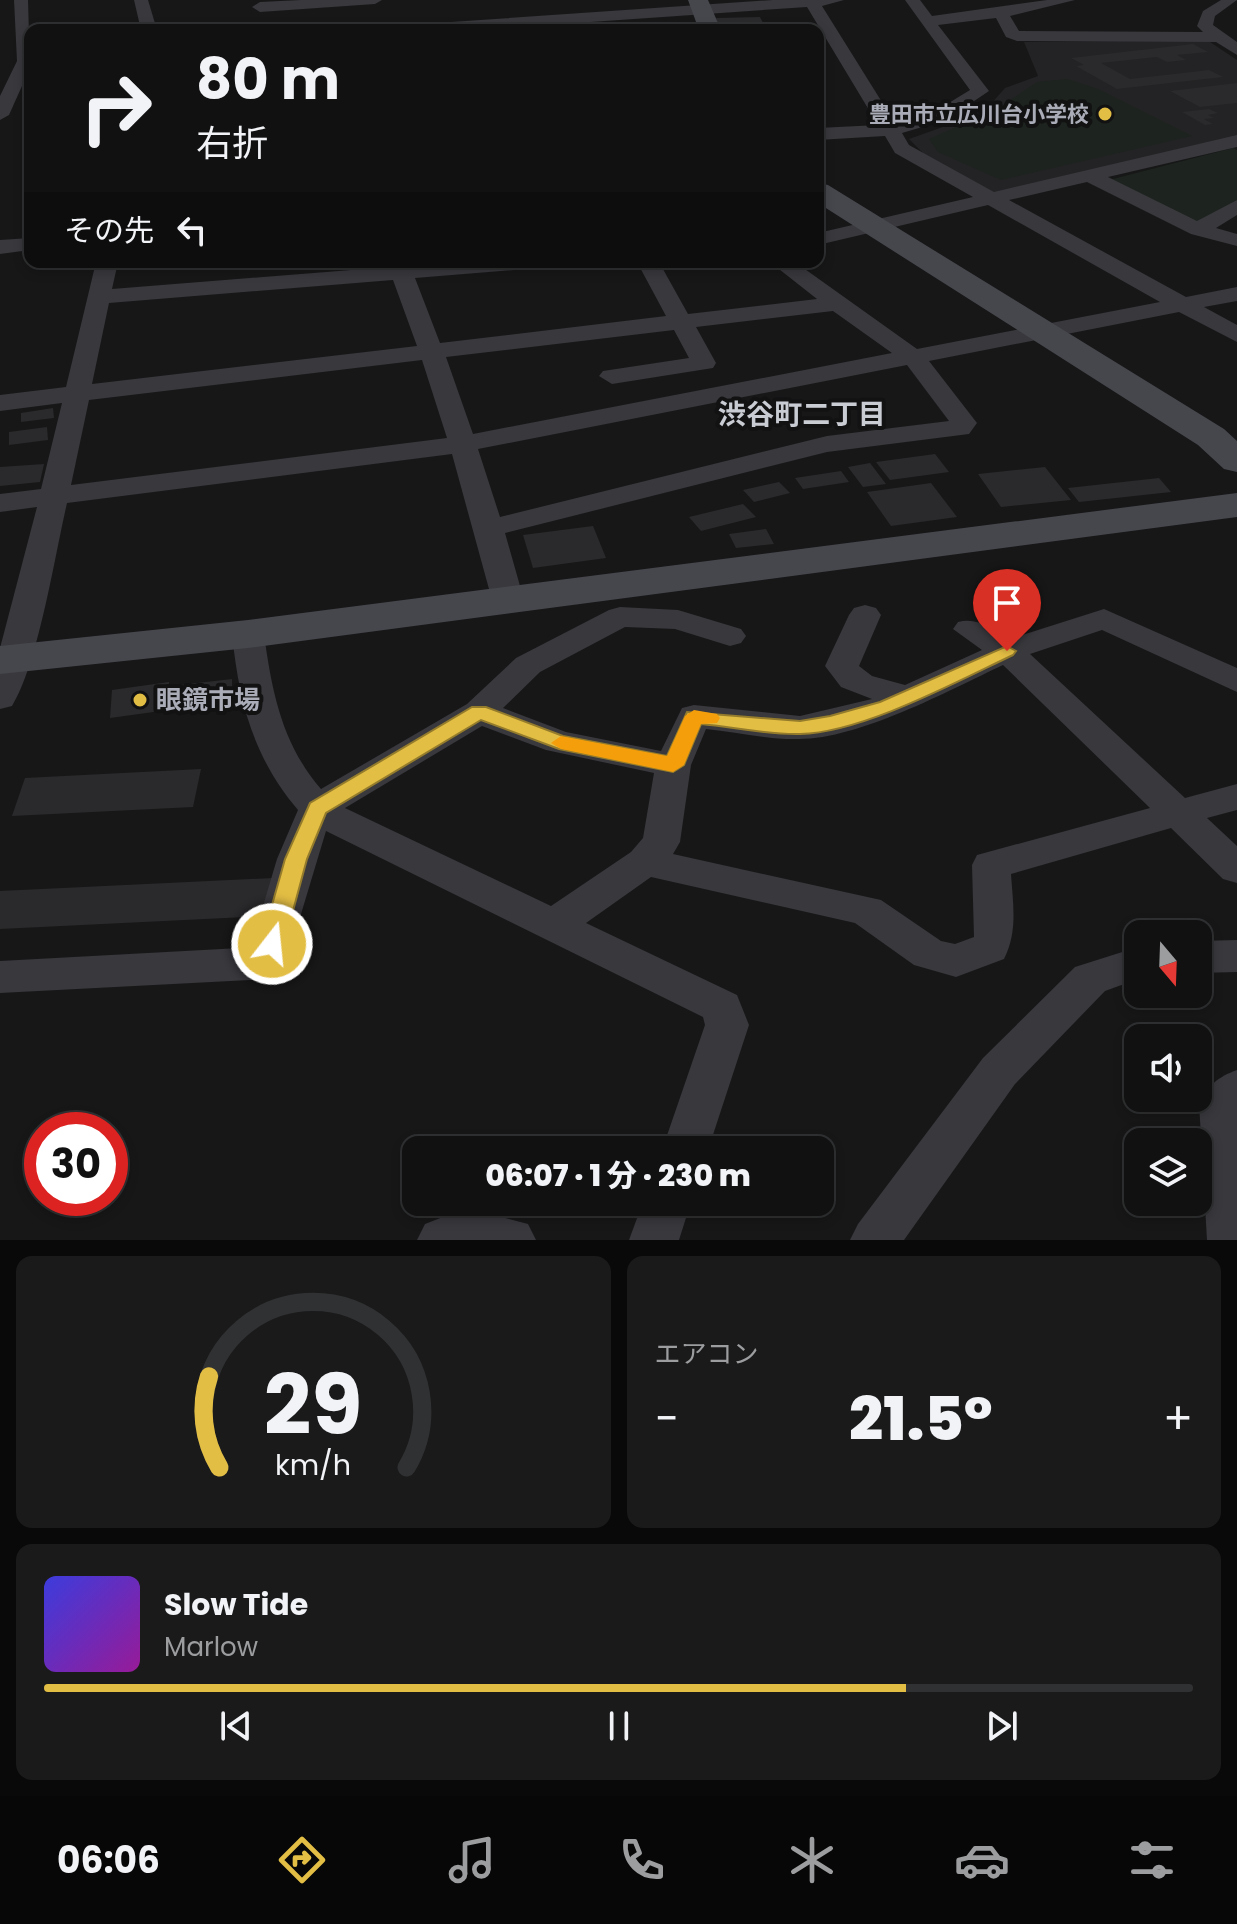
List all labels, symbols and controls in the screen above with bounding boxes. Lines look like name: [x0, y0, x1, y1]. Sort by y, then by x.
text: 80 m: [196, 40, 340, 119]
icon: right: [64, 56, 168, 160]
place label: 豊田市立広川台小学校: [869, 99, 1089, 130]
marker: 豊田市立広川台小学校: [1096, 105, 1114, 123]
text: 右折: [196, 118, 268, 169]
icon: left: [170, 208, 214, 252]
text: その先: [64, 209, 154, 252]
district label: 渋谷町二丁目: [718, 395, 886, 434]
pin: [973, 569, 1041, 651]
icon: arrive: [985, 581, 1029, 625]
place label: 眼鏡市場: [156, 682, 260, 718]
marker: 眼鏡市場: [131, 691, 149, 709]
position arrow: [230, 902, 314, 986]
north arrow: [1124, 920, 1212, 1008]
map controls: [1124, 920, 1212, 1216]
button: sound: [1124, 1024, 1212, 1112]
speed limit sign: 30: [24, 1112, 128, 1216]
button: layers: [1124, 1128, 1212, 1216]
text: 06:07 · 1 分 · 230 m: [485, 1154, 751, 1197]
text: エアコン: [655, 1336, 759, 1372]
text: 29: [264, 1347, 363, 1463]
text: 21.5°: [849, 1377, 993, 1461]
text: −: [655, 1388, 679, 1449]
text: +: [1163, 1388, 1193, 1449]
text: km/h: [275, 1445, 351, 1485]
text: Slow Tide: [164, 1583, 308, 1626]
text: Marlow: [164, 1629, 258, 1665]
icon: previous: [214, 1704, 258, 1748]
icon: pause: [597, 1704, 641, 1748]
icon: next: [980, 1704, 1024, 1748]
icon: directions: [274, 1832, 330, 1888]
icon: music: [444, 1832, 500, 1888]
icon: phone: [614, 1832, 670, 1888]
icon: climate: [784, 1832, 840, 1888]
icon: car: [954, 1832, 1010, 1888]
icon: filters: [1124, 1832, 1180, 1888]
text: 06:06: [57, 1835, 160, 1886]

